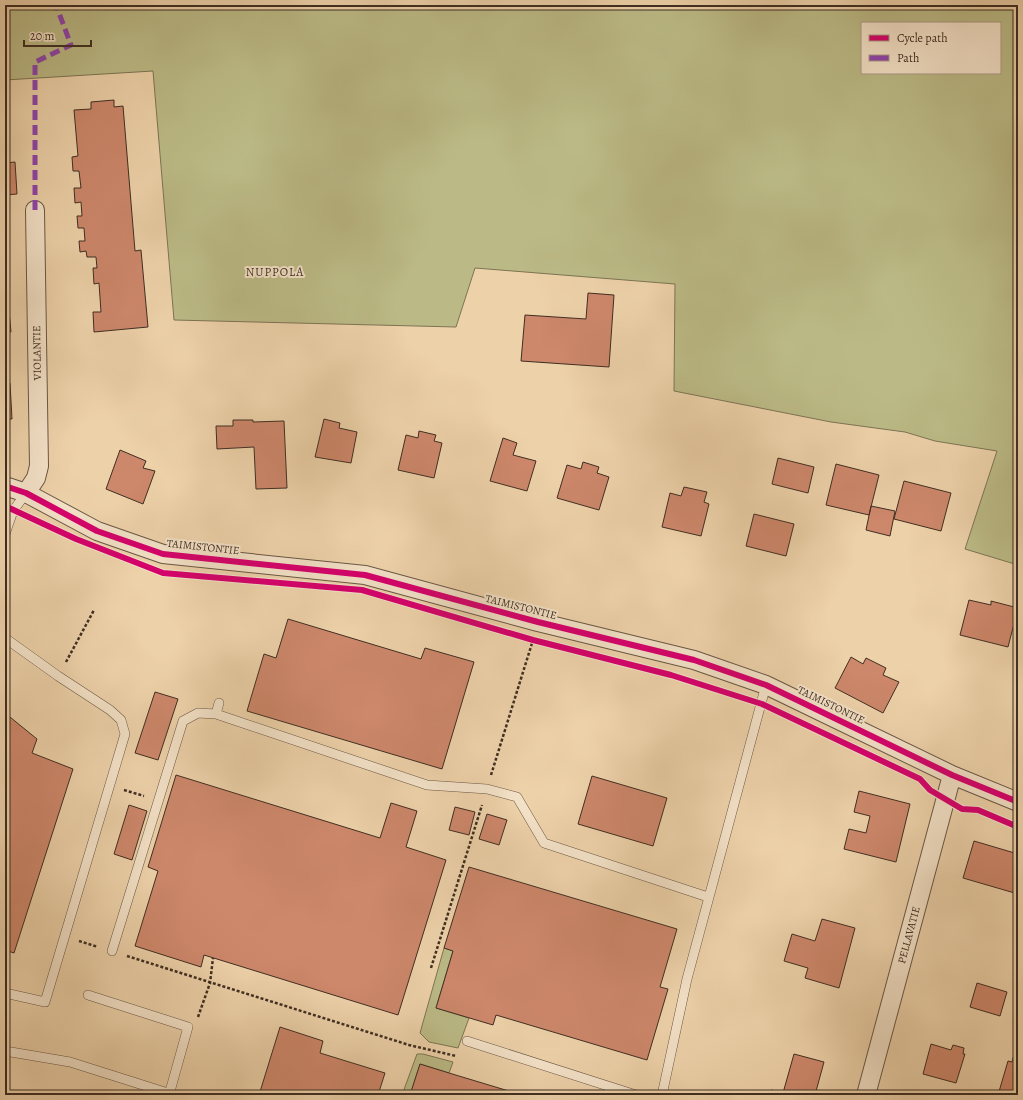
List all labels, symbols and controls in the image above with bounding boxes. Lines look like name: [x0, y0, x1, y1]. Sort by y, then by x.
scale bar: [24, 22, 91, 48]
legend: [861, 22, 1001, 74]
text: 20 m: [30, 28, 54, 44]
text: Cycle path: [897, 30, 948, 46]
text: Path: [897, 50, 920, 66]
district label: NUPPOLA: [246, 264, 304, 280]
street label: VIOLANTIE: [29, 325, 45, 382]
street label: TAIMISTONTIE: [166, 536, 240, 558]
street label: TAIMISTONTIE: [484, 591, 558, 623]
street label: TAIMISTONTIE: [795, 682, 867, 728]
street label: PELLAVATIE: [894, 905, 924, 965]

